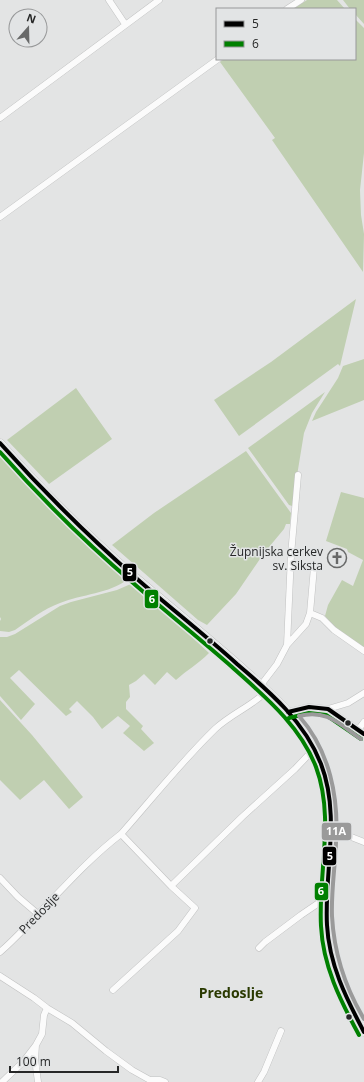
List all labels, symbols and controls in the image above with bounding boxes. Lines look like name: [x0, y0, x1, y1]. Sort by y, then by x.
north arrow: [8, 8, 48, 48]
legend: [216, 8, 356, 60]
text: N: [25, 10, 38, 27]
text: 5: [252, 15, 259, 32]
text: 6: [252, 35, 259, 52]
place label: Župnijska cerkev sv. Siksta: [230, 543, 323, 574]
church icon: Župnijska cerkev sv. Siksta: [326, 547, 348, 569]
line badge: 5: [122, 563, 137, 582]
text: 5: [127, 564, 133, 579]
line badge: 6: [144, 589, 159, 609]
text: 6: [149, 591, 155, 606]
unlabelled marker: [205, 636, 215, 646]
unlabelled marker: [343, 718, 353, 728]
line badge: 11A: [321, 822, 352, 841]
text: 11A: [326, 823, 346, 838]
line badge: 5: [322, 846, 337, 866]
text: 5: [327, 848, 333, 863]
line badge: 6: [314, 882, 329, 901]
text: 6: [318, 883, 324, 898]
street label: Predoslje: [15, 888, 63, 938]
district label: Predoslje: [199, 983, 263, 1002]
unlabelled marker: [344, 1012, 354, 1022]
scale bar: [10, 1048, 118, 1074]
text: 100 m: [16, 1053, 51, 1070]

